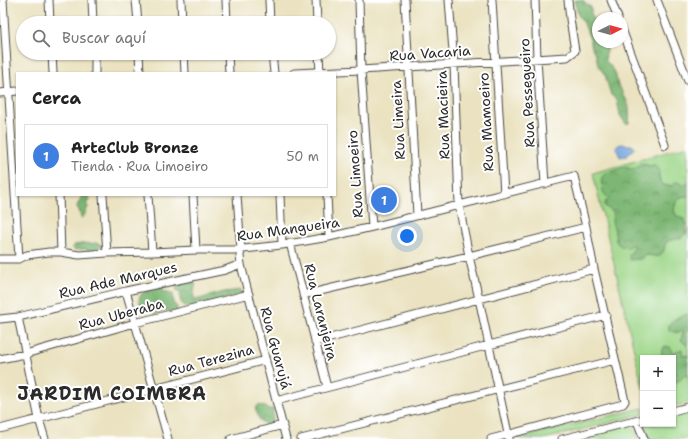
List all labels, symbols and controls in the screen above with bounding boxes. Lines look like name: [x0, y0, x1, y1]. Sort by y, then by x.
north arrow: [592, 12, 628, 48]
search box: [16, 16, 336, 60]
icon: search: [30, 27, 52, 49]
text: Buscar aquí: [62, 28, 146, 48]
street label: Rua Pessegueiro: [515, 38, 539, 148]
street label: Rua Vacaria: [389, 41, 472, 65]
street label: Rua Macieira: [432, 70, 454, 160]
street label: Rua Mamoeiro: [474, 72, 498, 172]
street label: Rua Limeira: [387, 79, 409, 160]
text: Cerca: [32, 87, 81, 109]
street label: Rua Limoeiro: [343, 129, 367, 219]
text: ArteClub Bronze: [71, 138, 199, 158]
text: 1: [43, 148, 49, 165]
text: 50 m: [286, 148, 319, 165]
text: Tienda · Rua Limoeiro: [71, 158, 208, 175]
pin: 1: [371, 185, 397, 215]
street label: Rua Mangueira: [235, 213, 341, 245]
your location: [397, 226, 417, 246]
street label: Rua Ade Marques: [57, 258, 179, 302]
street label: Rua Laranjeira: [300, 262, 342, 363]
street label: Rua Uberaba: [77, 294, 166, 334]
street label: Rua Guarujá: [256, 305, 296, 391]
street label: Rua Terezina: [166, 340, 256, 380]
map controls: [640, 355, 676, 427]
button: +: [640, 355, 676, 391]
district label: JARDIM COIMBRA: [17, 382, 207, 406]
button: −: [640, 391, 676, 427]

